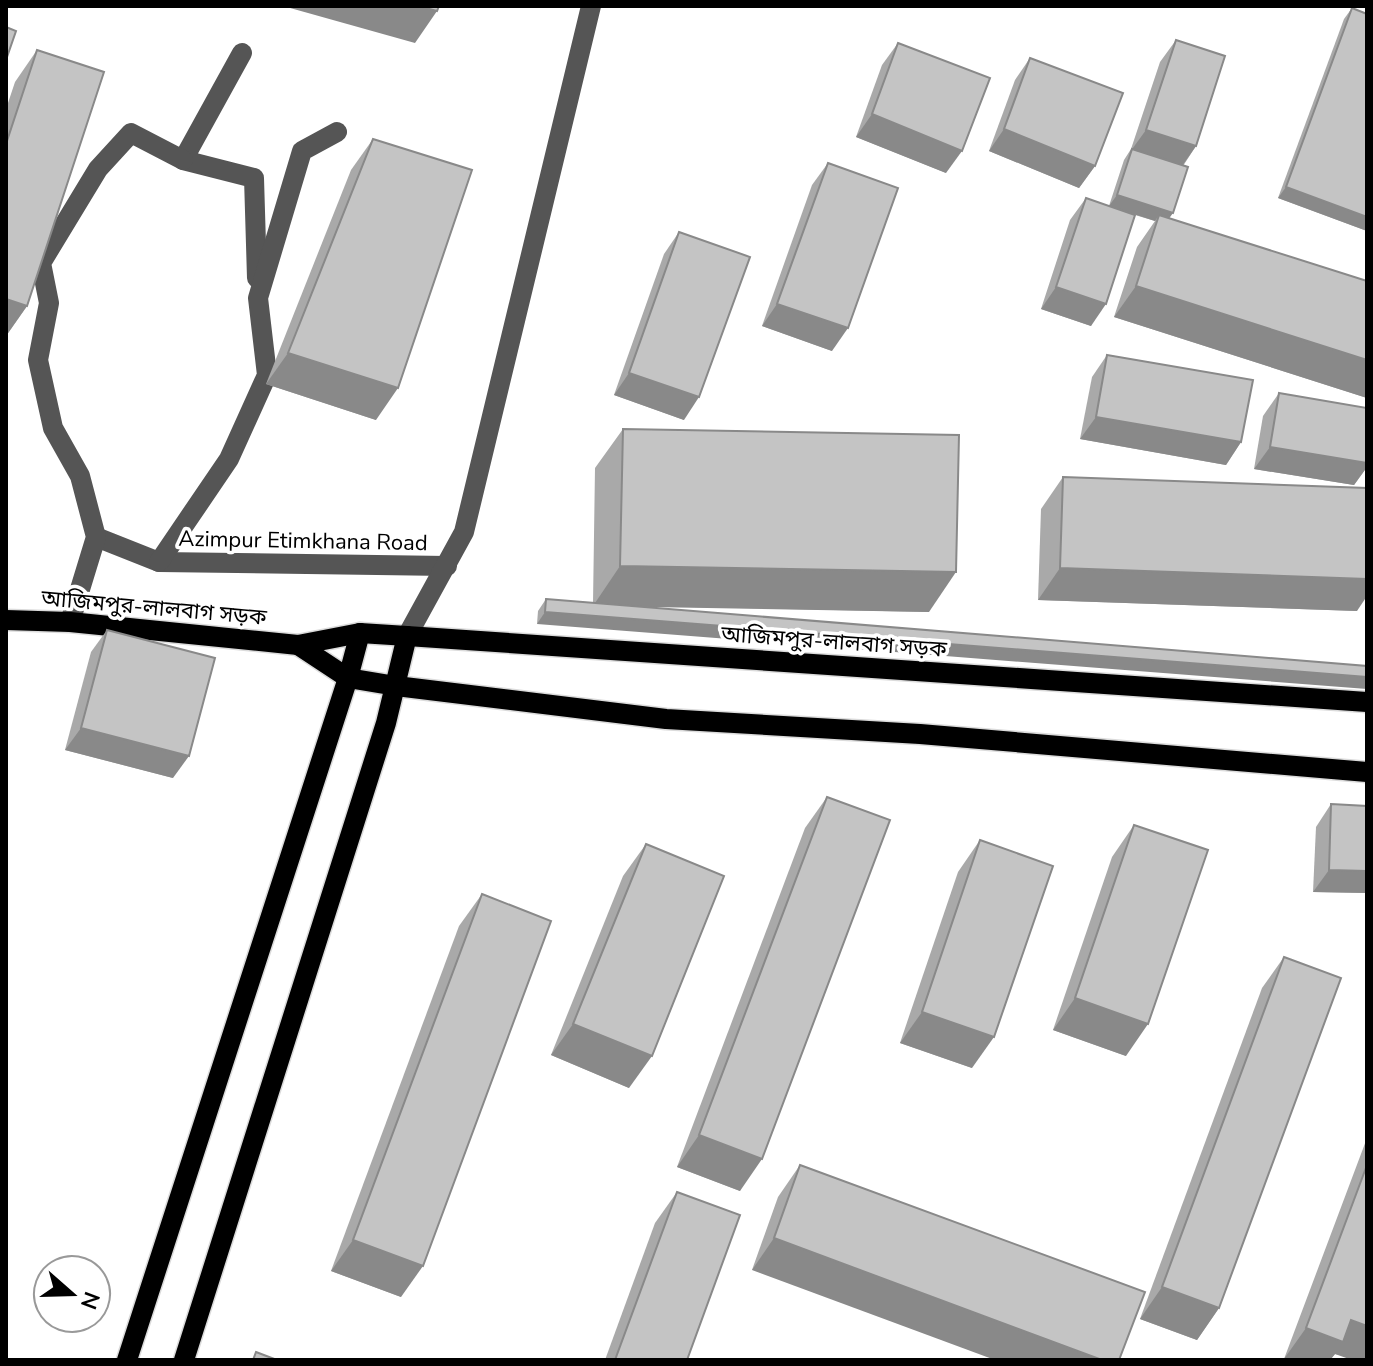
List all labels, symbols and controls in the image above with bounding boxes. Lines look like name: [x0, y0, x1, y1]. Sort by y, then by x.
street label: Azimpur Etimkhana Road: [178, 524, 428, 558]
street label: আজিমপুর-লালবাগ সড়ক: [39, 583, 268, 633]
street label: আজিমপুর-লালবাগ সড়ক: [719, 619, 948, 665]
north arrow: [32, 1254, 112, 1334]
text: N: [73, 1288, 107, 1313]

